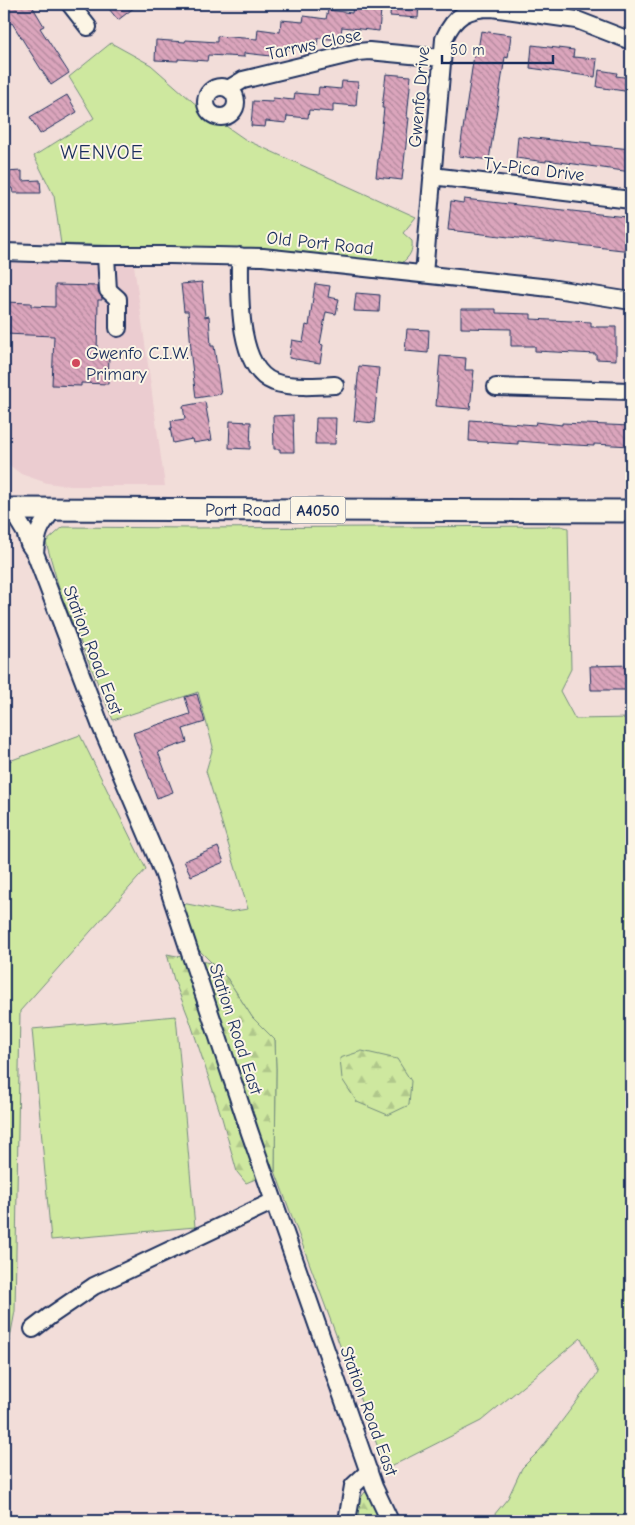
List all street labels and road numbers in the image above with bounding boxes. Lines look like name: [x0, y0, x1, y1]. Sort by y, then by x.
street label: Tarrws Close: [265, 24, 363, 65]
street label: Gwenfo Drive: [405, 46, 434, 148]
street label: Ty-Pica Drive: [482, 153, 586, 186]
street label: Old Port Road: [266, 227, 374, 260]
road number: A4050: [290, 496, 346, 524]
street label: Port Road: [205, 500, 281, 521]
street label: Station Road East: [58, 583, 127, 718]
street label: Station Road East: [204, 961, 267, 1098]
street label: Station Road East: [335, 1344, 402, 1480]

